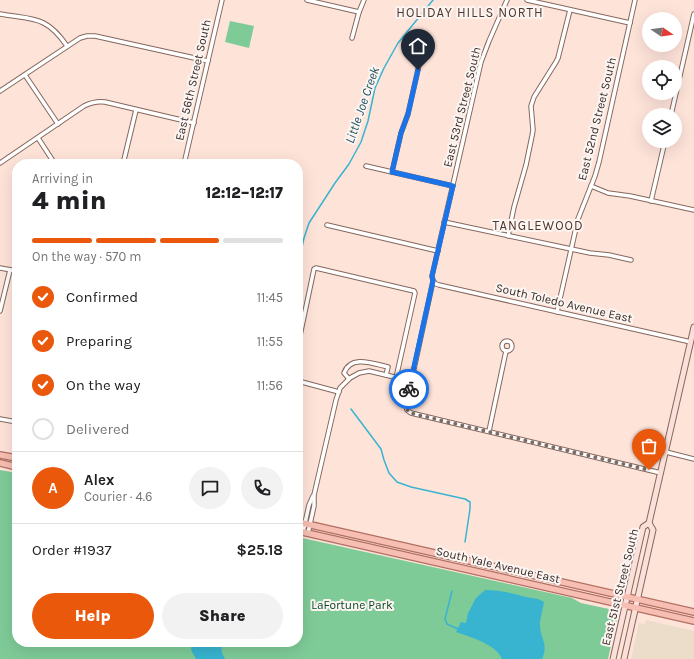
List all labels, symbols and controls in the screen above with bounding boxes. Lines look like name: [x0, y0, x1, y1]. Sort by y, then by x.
district label: HOLIDAY HILLS NORTH: [396, 5, 544, 20]
north arrow: [642, 12, 682, 52]
map controls: [642, 12, 682, 148]
street label: East 56th Street South: [172, 18, 214, 142]
pin: [401, 29, 435, 70]
icon: home: [407, 35, 429, 57]
street label: East 53rd Street South: [440, 45, 484, 169]
street label: East 52nd Street South: [575, 56, 619, 182]
button: locate: [642, 60, 682, 100]
water label: Little Joe Creek: [342, 64, 382, 145]
button: layers: [642, 108, 682, 148]
text: Arriving in: [32, 171, 93, 186]
text: 12:12–12:17: [206, 184, 283, 202]
text: 4 min: [32, 185, 107, 216]
district label: TANGLEWOOD: [492, 218, 584, 233]
text: On the way · 570 m: [32, 249, 141, 264]
street label: South Toledo Avenue East: [494, 280, 634, 326]
icon: check: [32, 286, 54, 308]
text: Confirmed: [66, 288, 138, 306]
text: 11:45: [257, 290, 283, 305]
icon: check: [32, 330, 54, 352]
text: Preparing: [66, 332, 132, 350]
text: 11:55: [257, 334, 283, 349]
courier: [389, 369, 429, 409]
icon: check: [32, 374, 54, 396]
text: On the way: [66, 376, 140, 394]
text: 11:56: [257, 378, 283, 393]
icon: bike: [398, 378, 420, 400]
text: Delivered: [66, 420, 130, 438]
pin: [632, 429, 666, 470]
icon: bag: [638, 435, 660, 457]
button: chat: [189, 467, 231, 509]
button: phone: [241, 467, 283, 509]
text: Alex: [84, 471, 114, 489]
text: A: [48, 479, 58, 497]
text: Courier · 4.6: [84, 489, 152, 504]
street label: East 51st Street South: [599, 527, 641, 647]
text: Order #1937: [32, 541, 112, 559]
text: $25.18: [237, 541, 283, 559]
street label: South Yale Avenue East: [435, 544, 562, 586]
button: Help: [32, 593, 154, 639]
button: Share: [162, 593, 283, 639]
park label: LaFortune Park: [311, 598, 393, 612]

